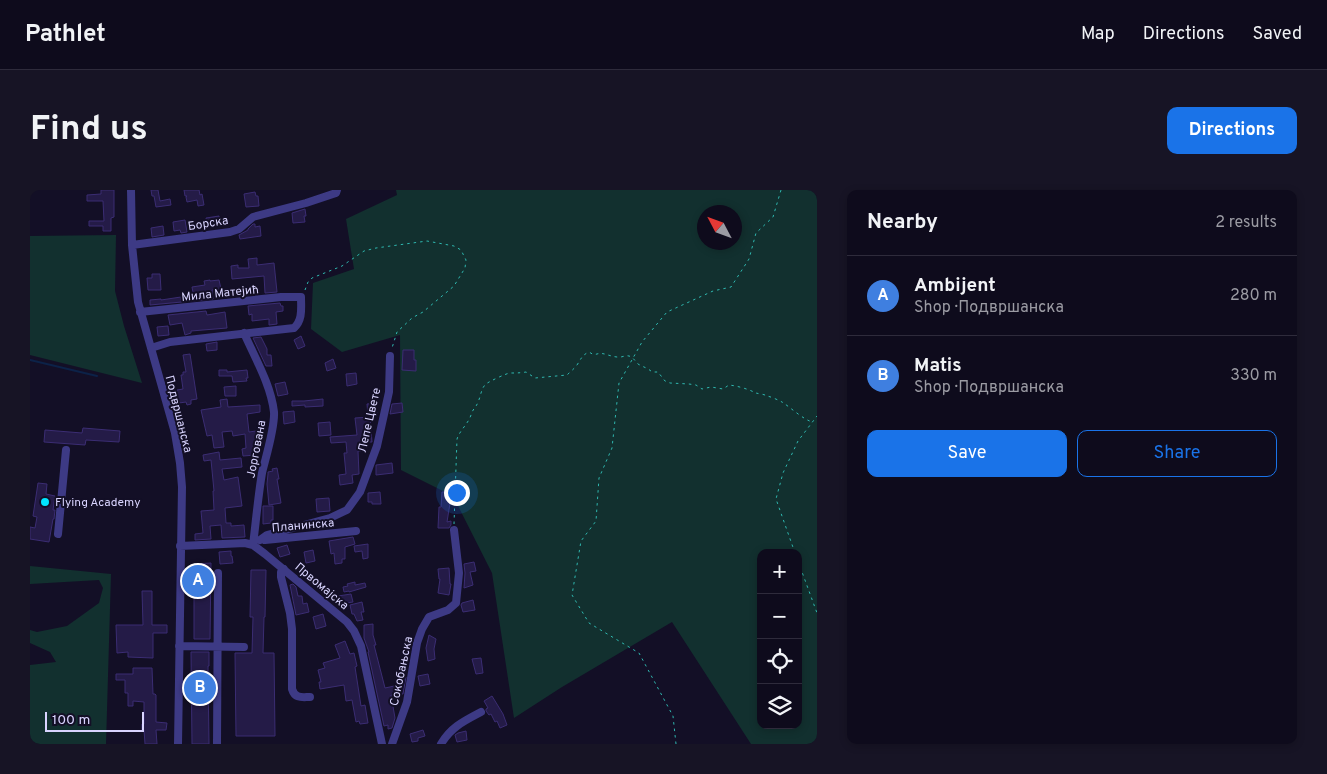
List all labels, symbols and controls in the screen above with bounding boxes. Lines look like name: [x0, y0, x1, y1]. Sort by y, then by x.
text: Pathlet: [25, 20, 106, 50]
text: Map: [1081, 23, 1115, 46]
text: Directions: [1143, 23, 1225, 46]
text: Saved: [1253, 23, 1302, 46]
button: Directions: [1167, 107, 1297, 154]
text: Find us: [30, 108, 148, 152]
north arrow: [697, 205, 742, 250]
text: Nearby: [867, 209, 938, 236]
street label: Борска: [187, 213, 230, 235]
text: 2 results: [1215, 213, 1277, 233]
text: Ambijent: [914, 274, 996, 298]
street label: Мила Матејић: [181, 282, 260, 306]
text: A: [877, 286, 889, 306]
text: 280 m: [1230, 286, 1277, 306]
text: Shop · Подвршанска: [914, 298, 1064, 318]
text: Matis: [914, 354, 962, 378]
text: B: [877, 366, 889, 386]
text: 330 m: [1230, 366, 1277, 386]
street label: Подвршанска: [161, 374, 195, 455]
text: Shop · Подвршанска: [914, 378, 1064, 398]
street label: Лепе Цвете: [355, 386, 385, 454]
street label: Јоргована: [244, 419, 270, 479]
button: Save: [867, 430, 1067, 477]
button: Share: [1077, 430, 1277, 477]
your location: [444, 480, 470, 506]
place label: Flying Academy: [55, 495, 141, 511]
marker: Flying Academy: [39, 496, 51, 508]
street label: Планинска: [271, 515, 335, 537]
map controls: [757, 549, 802, 729]
button: +: [757, 549, 802, 594]
street label: Првомајска: [291, 560, 352, 614]
pin: A: [182, 562, 214, 600]
button: −: [757, 594, 802, 639]
street label: Сокобањска: [387, 635, 417, 707]
button: locate: [757, 639, 802, 684]
pin: B: [184, 669, 216, 707]
button: layers: [757, 684, 802, 729]
scale bar: [45, 709, 144, 732]
text: 100 m: [52, 712, 90, 729]

